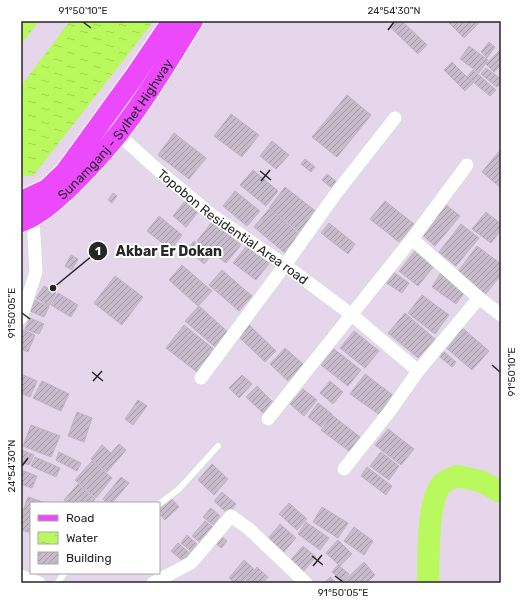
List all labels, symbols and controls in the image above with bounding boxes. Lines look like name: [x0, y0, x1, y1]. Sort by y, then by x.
text: 91°50'10"E: [59, 5, 108, 17]
text: 24°54'30"N: [367, 5, 421, 17]
street label: Sunamganj - Sylhet Highway: [54, 56, 175, 202]
street label: Topobon Residential Area road: [155, 166, 311, 287]
callout: Akbar Er Dokan: [88, 238, 231, 264]
text: Akbar Er Dokan: [116, 243, 222, 260]
text: 1: [95, 244, 101, 258]
text: 91°50'05"E: [6, 288, 18, 338]
text: 91°50'10"E: [506, 348, 518, 397]
text: 24°54'30"N: [6, 439, 18, 493]
legend: [30, 502, 160, 574]
text: Road: [66, 511, 94, 525]
text: Water: [66, 531, 98, 545]
text: Building: [66, 551, 112, 565]
text: 91°50'05"E: [318, 587, 368, 599]

